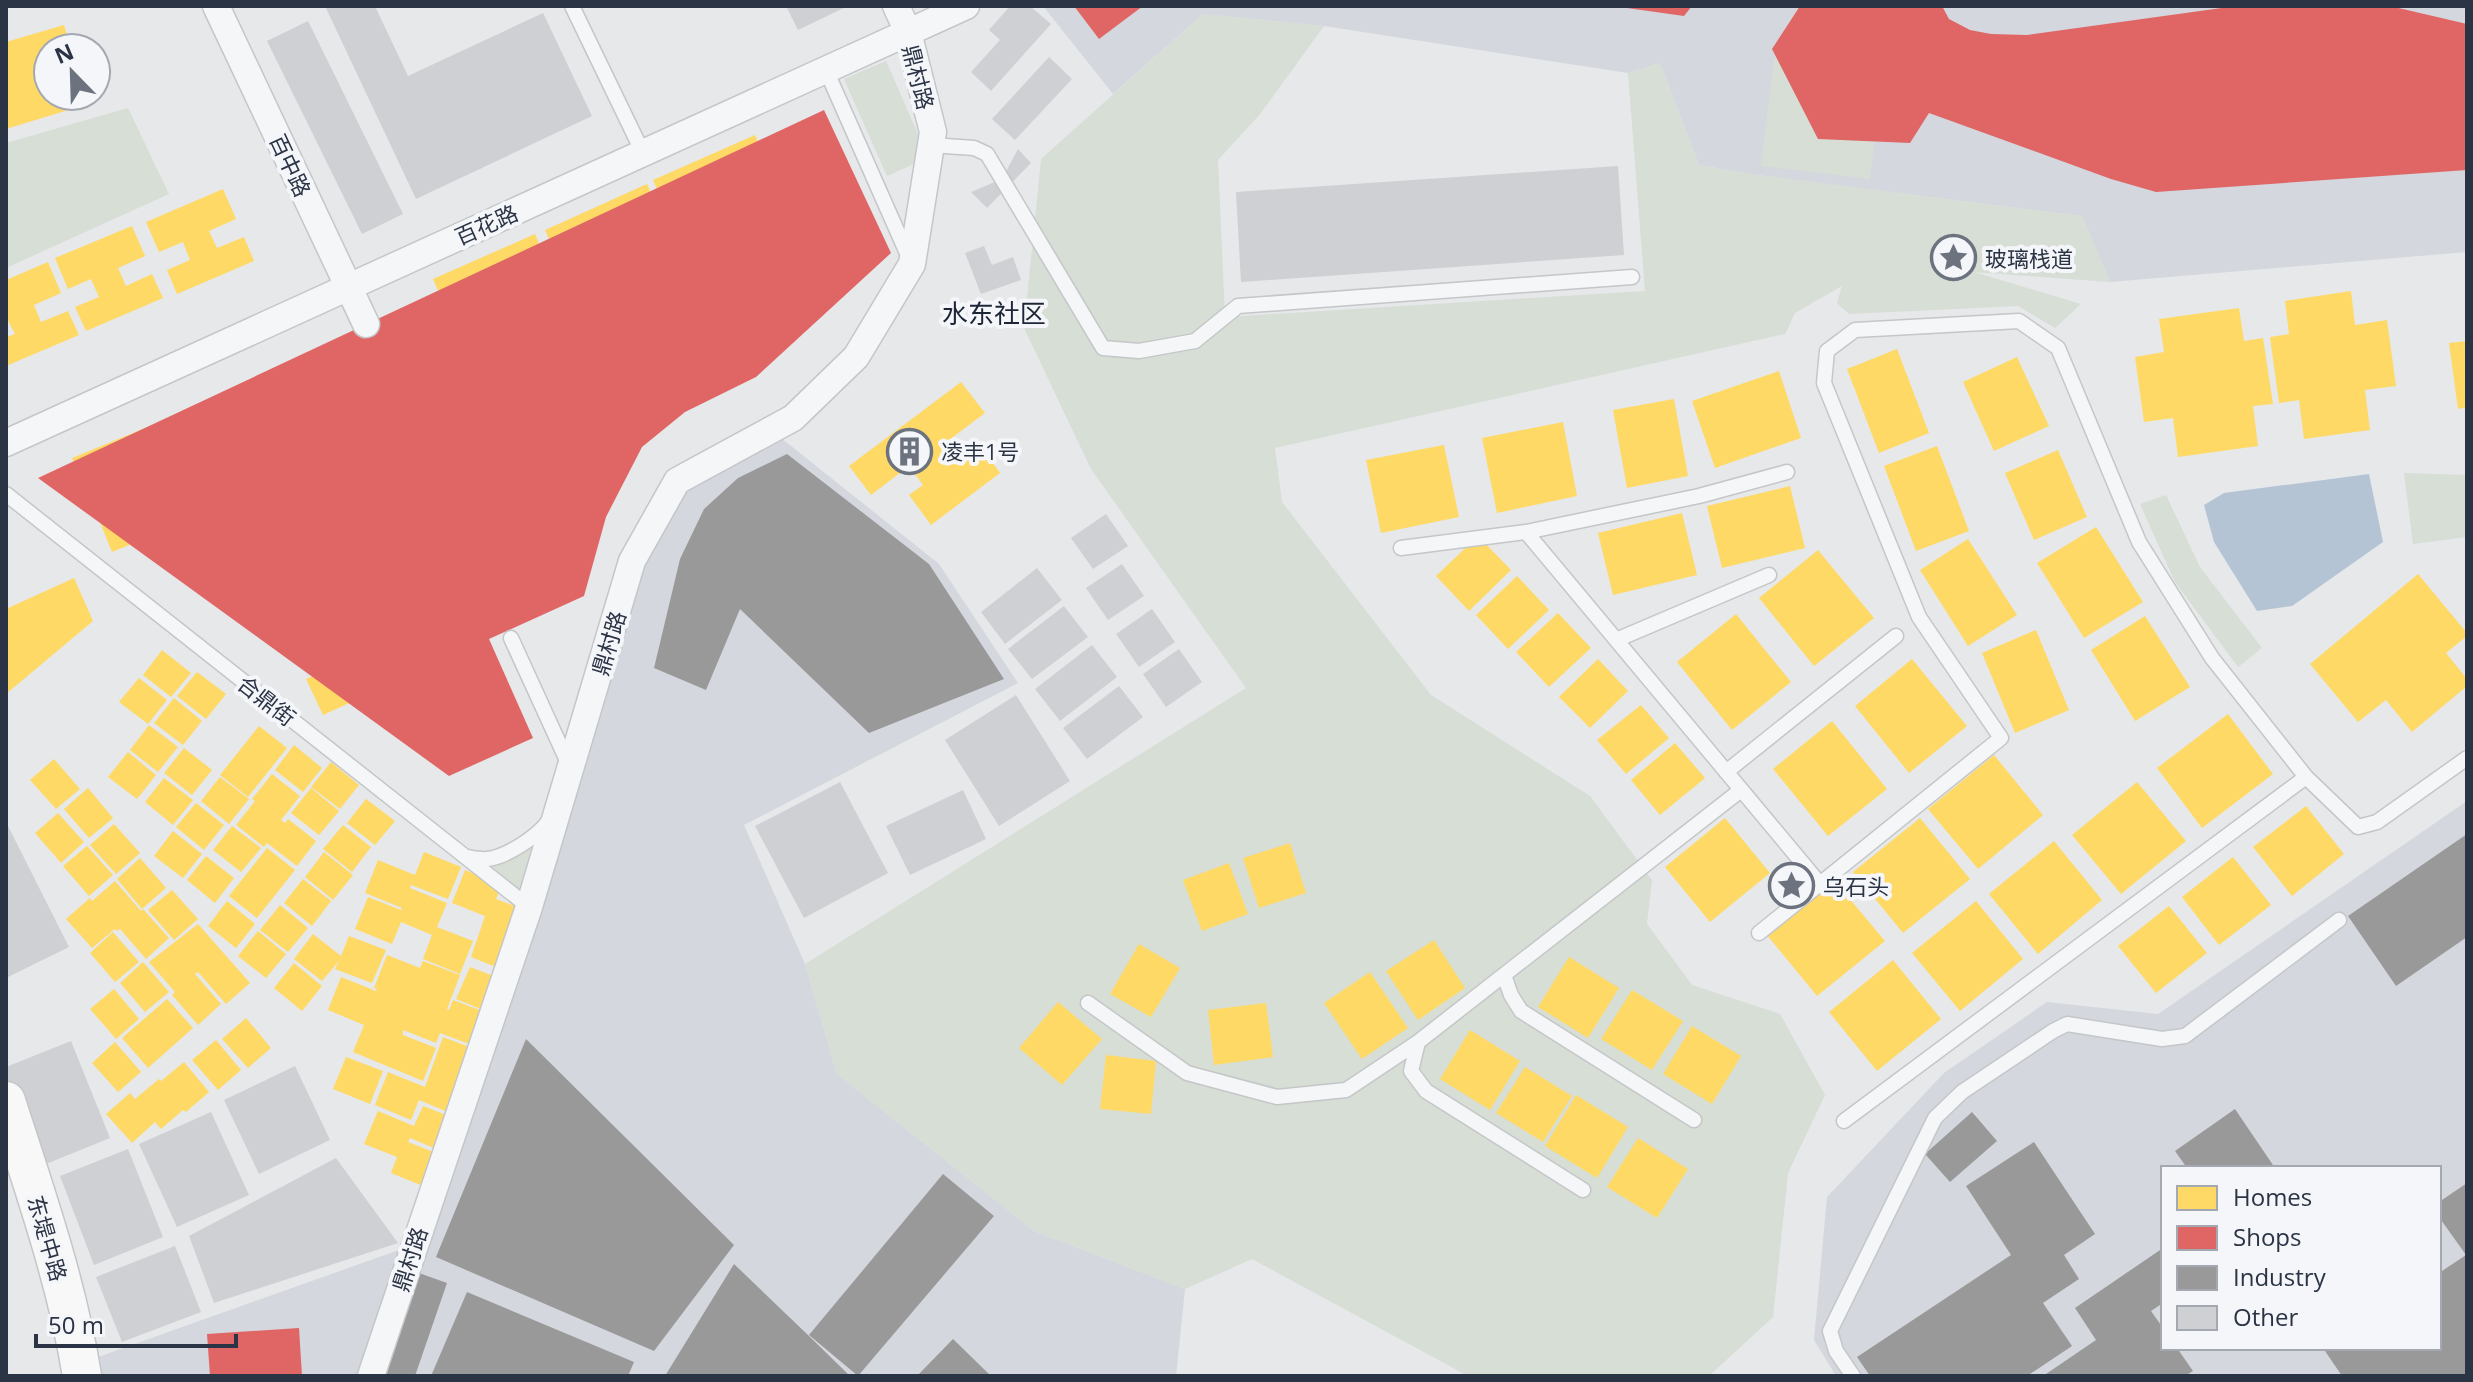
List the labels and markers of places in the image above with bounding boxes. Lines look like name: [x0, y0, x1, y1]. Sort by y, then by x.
place icon: 玻璃栈道: [1930, 234, 1978, 282]
place label: 玻璃栈道: [1985, 243, 2073, 273]
building icon: 凌丰1号: [886, 427, 934, 475]
place label: 凌丰1号: [941, 436, 1020, 466]
place icon: 乌石头: [1768, 862, 1816, 910]
place label: 乌石头: [1823, 871, 1889, 901]

